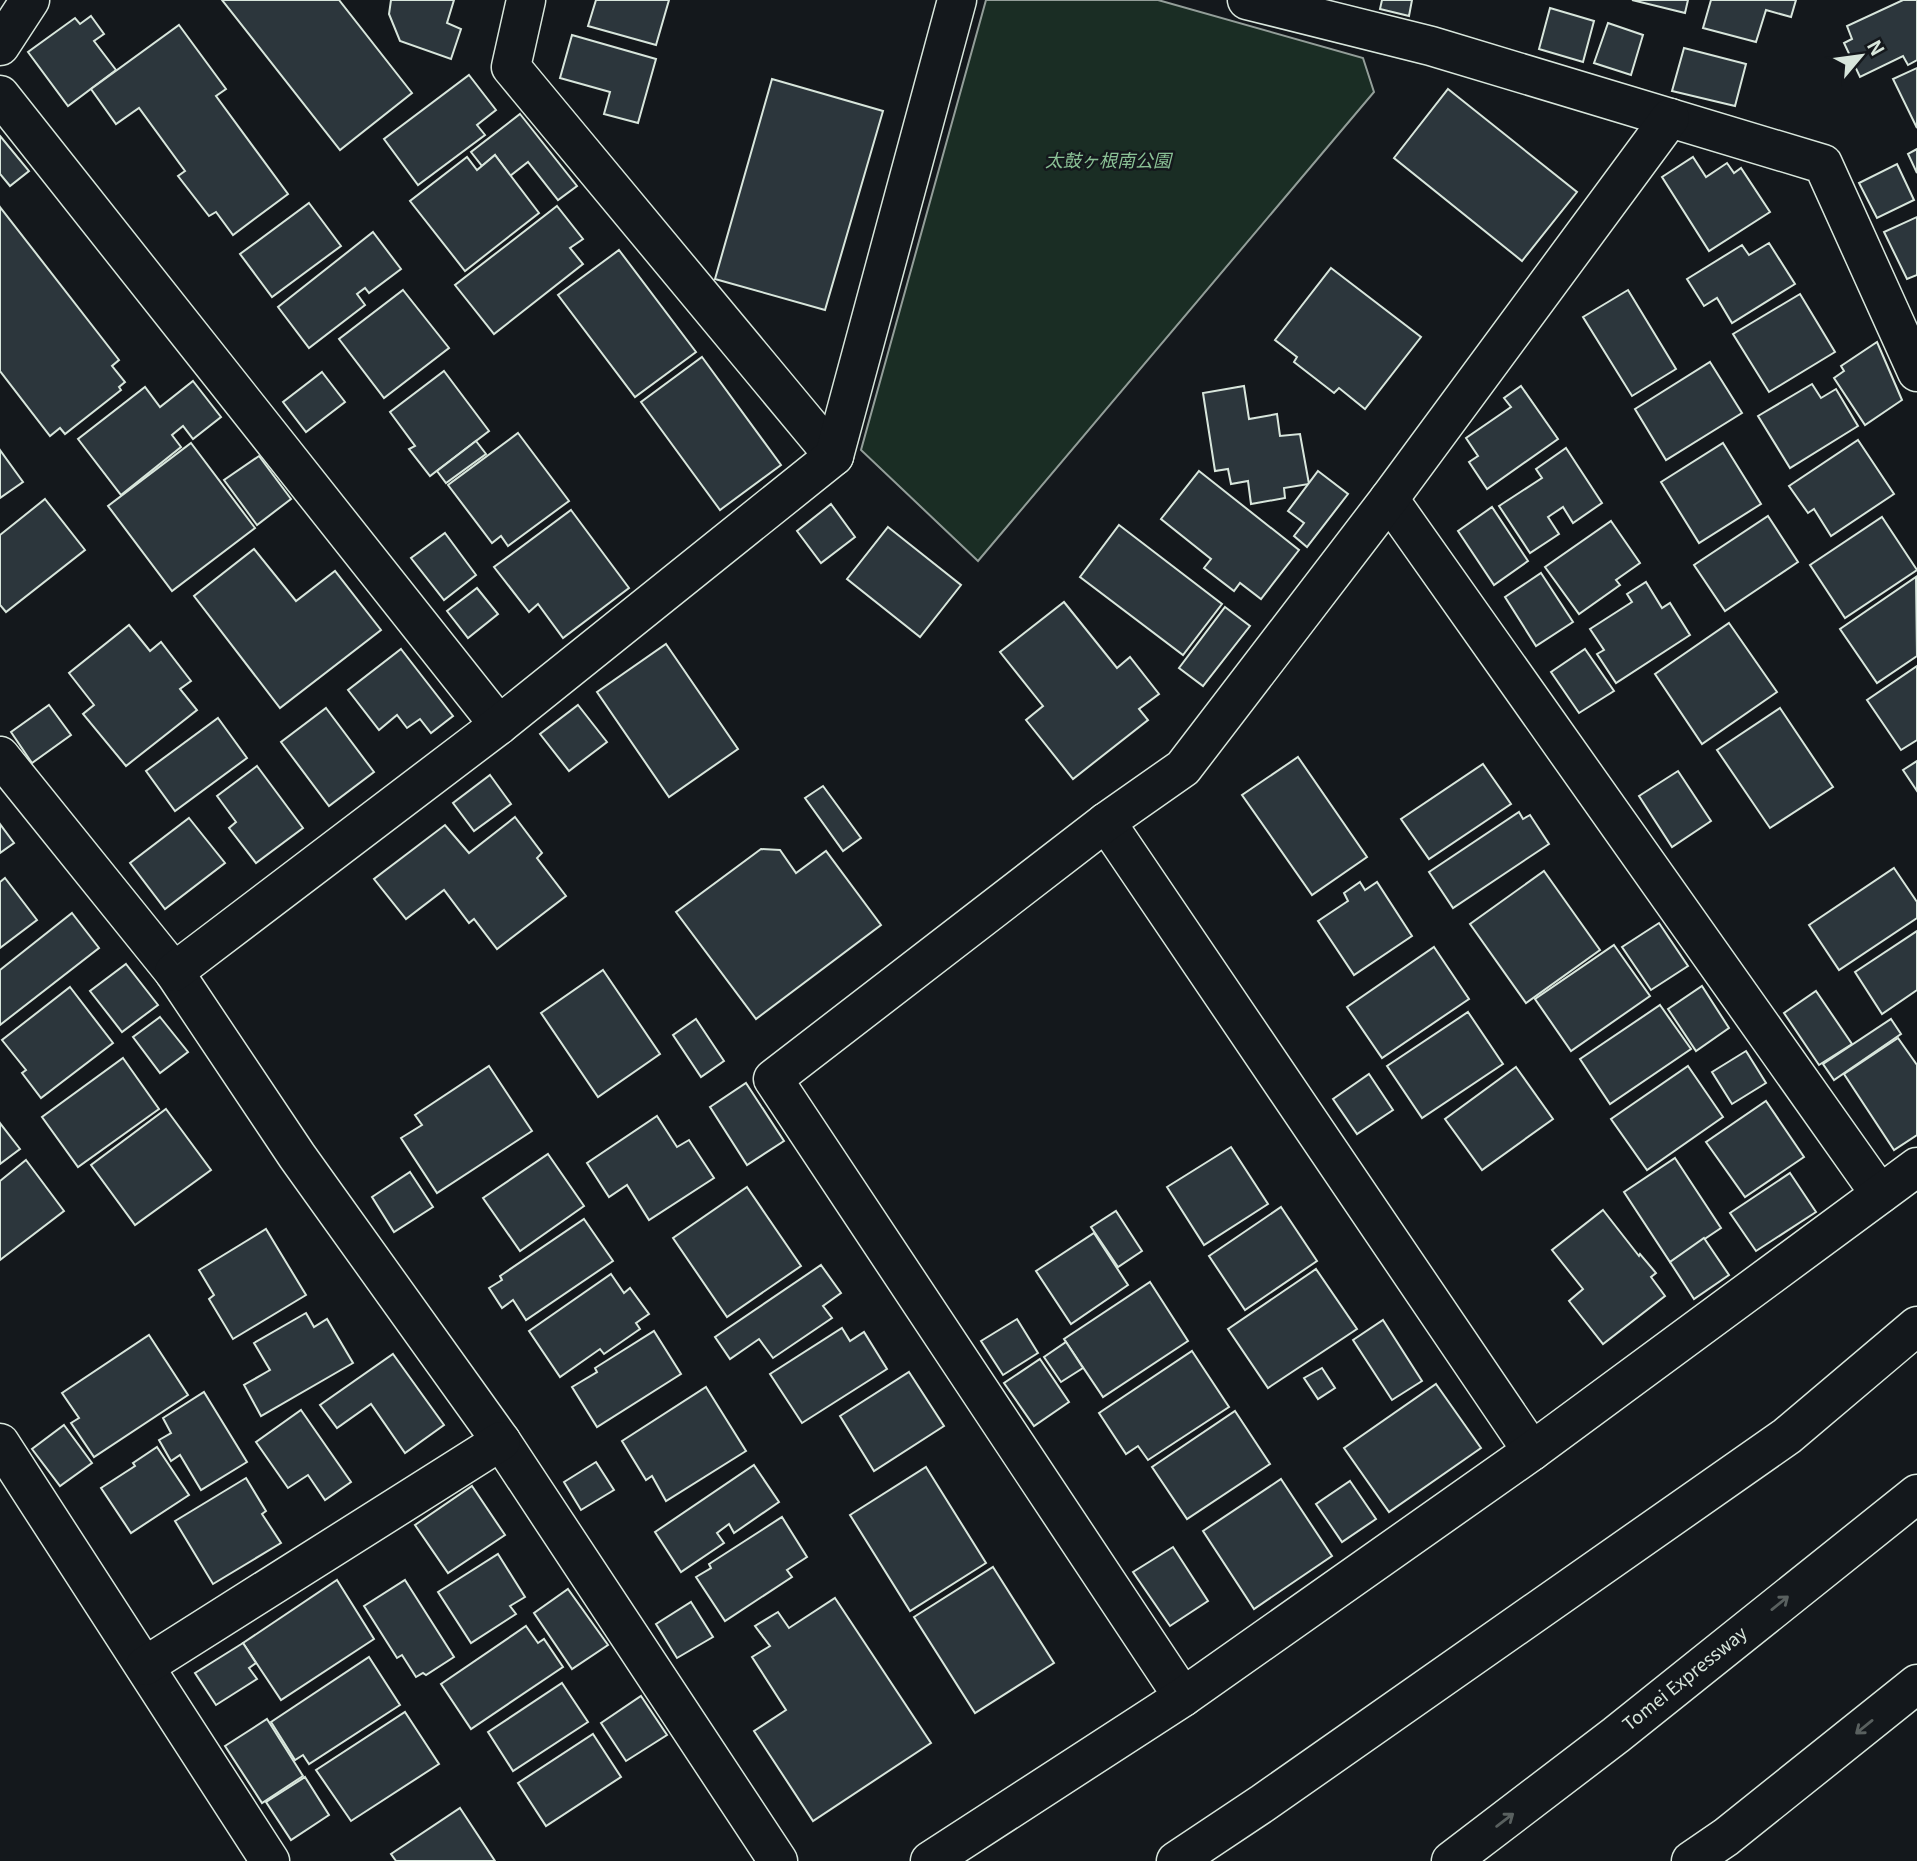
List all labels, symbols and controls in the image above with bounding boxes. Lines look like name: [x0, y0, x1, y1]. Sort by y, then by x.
north arrow: [1826, 21, 1896, 91]
text: N: [1862, 34, 1892, 60]
park label: 太鼓ヶ根南公園: [1045, 146, 1174, 172]
one-way arrow: [1771, 1596, 1789, 1611]
street label: Tomei Expressway: [1616, 1619, 1752, 1736]
one-way arrow: [1855, 1719, 1873, 1735]
one-way arrow: [1496, 1812, 1514, 1827]

